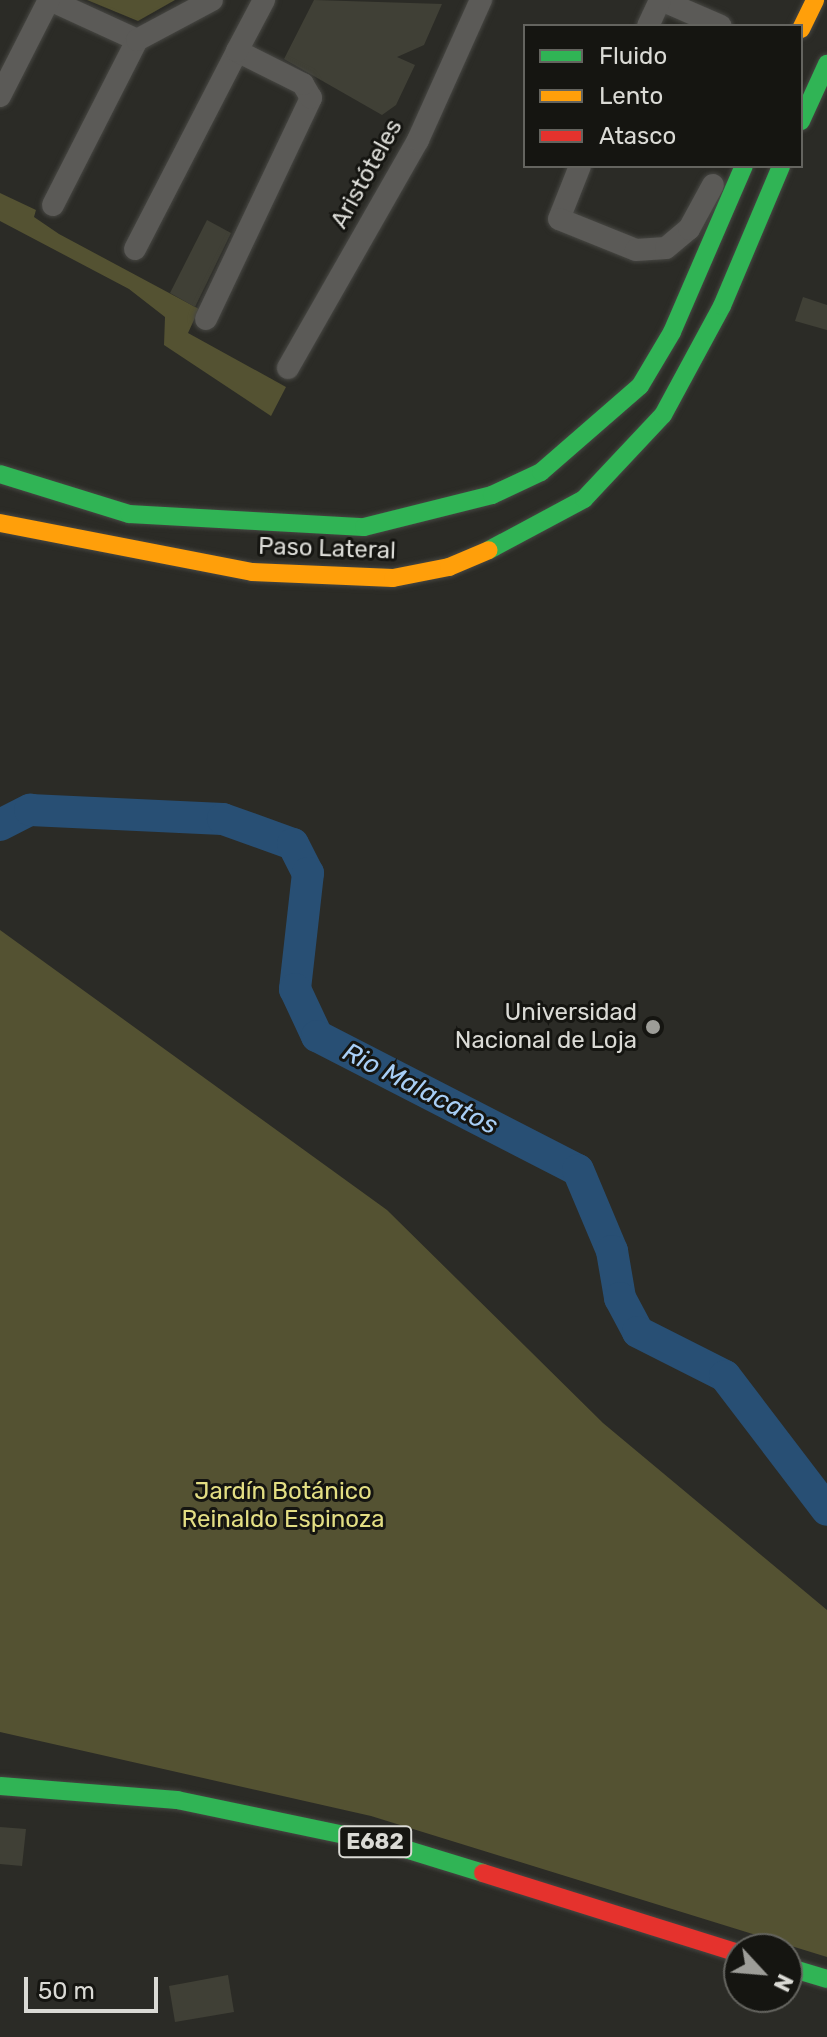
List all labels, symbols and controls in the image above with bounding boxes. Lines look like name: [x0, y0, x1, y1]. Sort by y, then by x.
legend: [523, 24, 803, 168]
text: Fluido: [599, 42, 667, 70]
text: Lento: [599, 82, 663, 110]
street label: Aristóteles: [325, 114, 409, 234]
text: Atasco: [599, 122, 676, 150]
street label: Paso Lateral: [258, 532, 396, 566]
place label: Universidad Nacional de Loja: [455, 999, 637, 1055]
marker: Universidad Nacional de Loja: [644, 1018, 662, 1036]
water label: Rio Malacatos: [337, 1037, 503, 1141]
park label: Jardín Botánico Reinaldo Espinoza: [182, 1478, 384, 1534]
road number: E682: [337, 1824, 413, 1860]
north arrow: [723, 1933, 803, 2013]
scale bar: [28, 1961, 162, 2011]
text: N: [768, 1970, 799, 1996]
text: 50 m: [38, 1977, 95, 2005]

